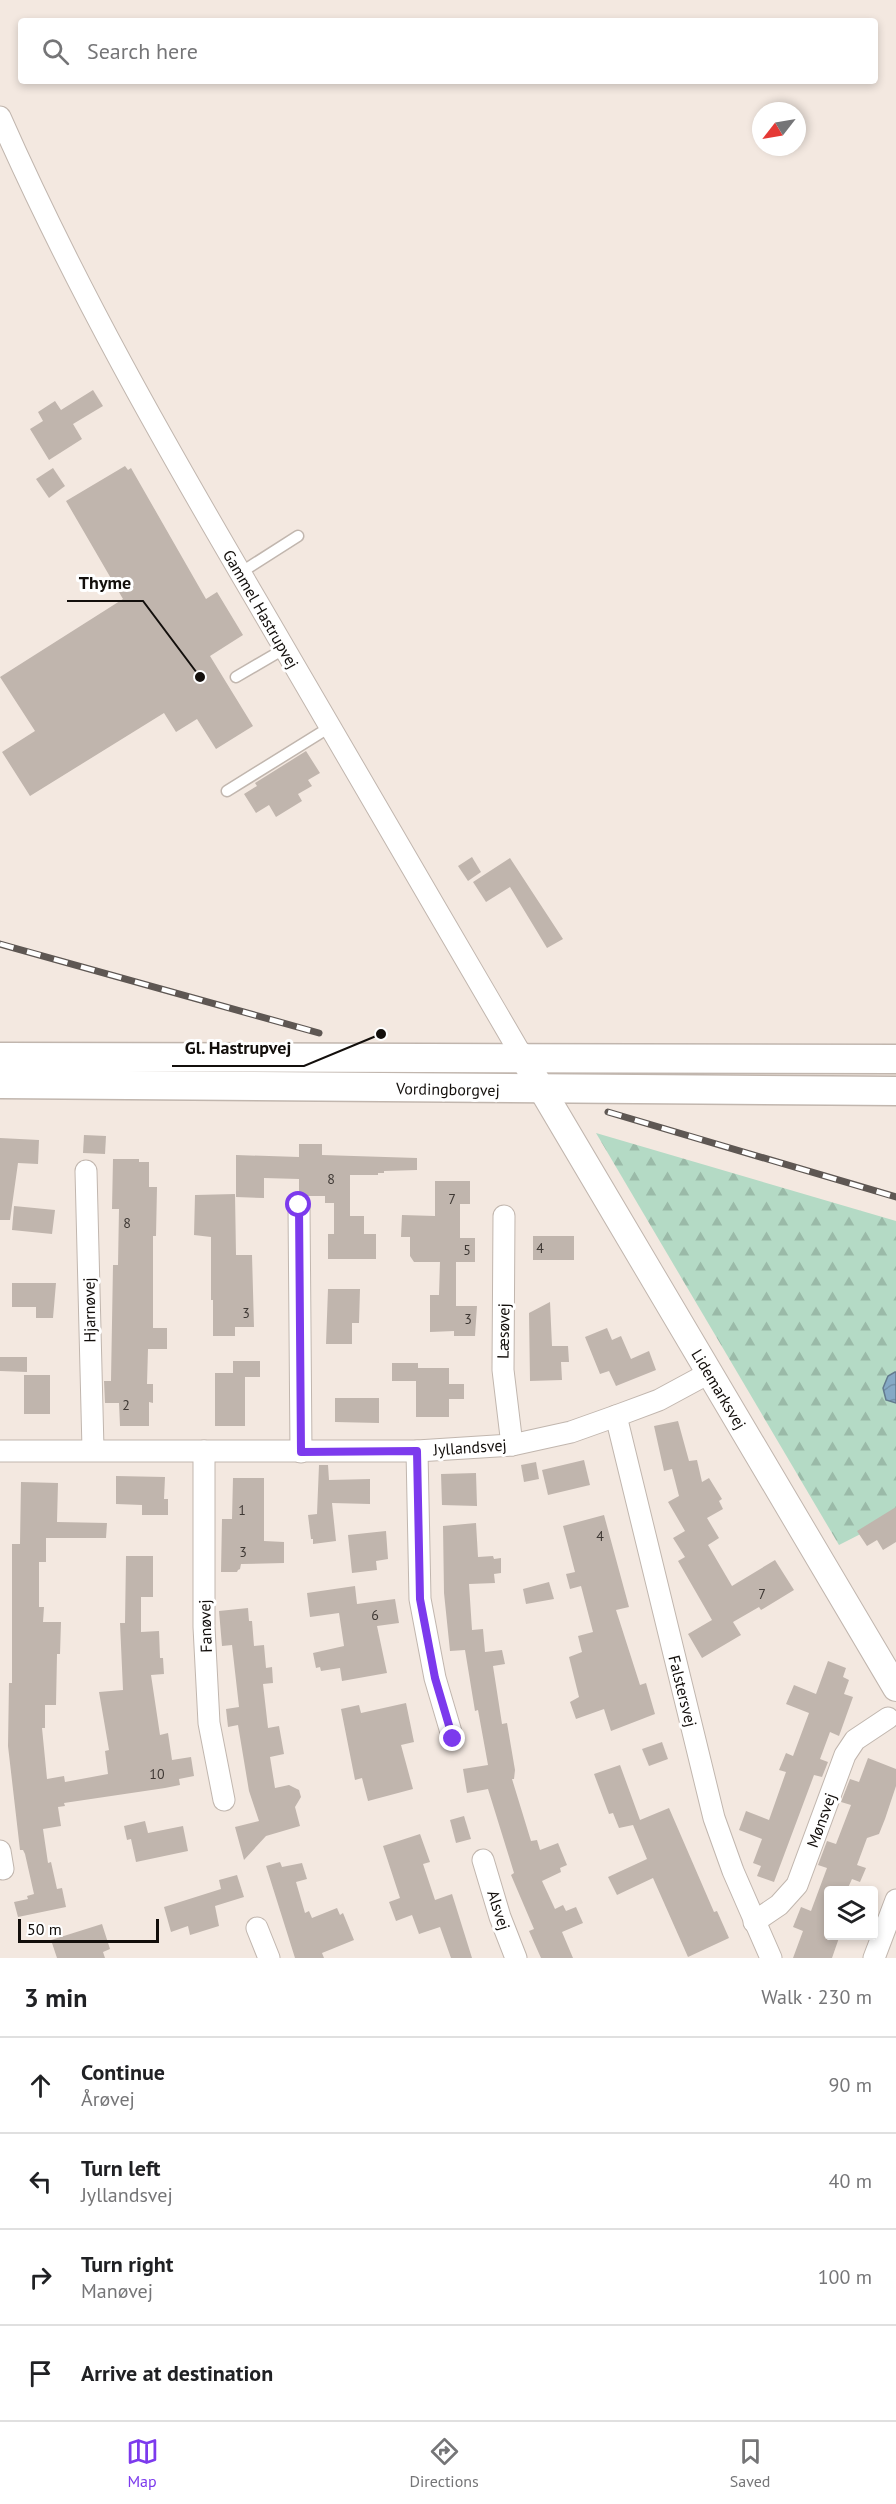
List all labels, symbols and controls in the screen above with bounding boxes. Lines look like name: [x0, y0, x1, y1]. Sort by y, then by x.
search box: [18, 18, 878, 84]
icon: search: [39, 35, 72, 68]
text: Search here: [87, 37, 198, 65]
north arrow: [752, 102, 806, 156]
street label: Gammel Hastrupvej: [219, 546, 303, 672]
callout: Thyme: [67, 565, 143, 601]
text: Thyme: [79, 571, 131, 594]
callout: Gl. Hastrupvej: [172, 1030, 304, 1066]
text: Gl. Hastrupvej: [185, 1036, 291, 1059]
street label: Vordingborgvej: [395, 1078, 500, 1100]
house number: 8: [327, 1170, 335, 1188]
house number: 7: [448, 1190, 456, 1208]
route start: [285, 1191, 311, 1217]
house number: 8: [123, 1214, 131, 1232]
house number: 4: [536, 1239, 544, 1257]
house number: 5: [463, 1241, 471, 1259]
street label: Hjarnøvej: [78, 1277, 100, 1343]
street label: Læsøvej: [493, 1303, 513, 1359]
house number: 3: [242, 1304, 250, 1322]
house number: 3: [464, 1310, 472, 1328]
street label: Lidemarksvej: [687, 1345, 751, 1433]
house number: 2: [122, 1396, 130, 1414]
street label: Jyllandsvej: [432, 1434, 507, 1460]
house number: 1: [238, 1501, 246, 1519]
house number: 4: [596, 1527, 604, 1545]
house number: 3: [239, 1543, 247, 1561]
house number: 7: [758, 1585, 766, 1603]
street label: Fanøvej: [194, 1599, 216, 1653]
house number: 6: [371, 1606, 379, 1624]
street label: Falstersvej: [664, 1653, 702, 1729]
route end: [439, 1725, 465, 1751]
house number: 10: [149, 1765, 165, 1783]
street label: Mønsvej: [802, 1790, 840, 1850]
map controls: [824, 1886, 878, 1940]
button: layers: [824, 1886, 878, 1940]
street label: Alsvej: [483, 1888, 515, 1932]
scale bar: [18, 1916, 159, 1944]
text: 50 m: [27, 1919, 62, 1939]
text: 3 min: [24, 1981, 87, 2014]
text: Walk · 230 m: [761, 1984, 872, 2010]
text: Continue: [81, 2058, 165, 2086]
icon: ahead: [24, 2069, 57, 2102]
text: 90 m: [829, 2072, 872, 2098]
text: Årøvej: [81, 2086, 135, 2112]
text: Turn left: [81, 2154, 161, 2182]
icon: left: [24, 2165, 57, 2198]
text: 40 m: [829, 2168, 872, 2194]
text: Jyllandsvej: [81, 2182, 173, 2208]
text: Turn right: [81, 2250, 173, 2278]
icon: right: [24, 2261, 57, 2294]
text: 100 m: [818, 2264, 872, 2290]
text: Manøvej: [81, 2278, 153, 2304]
icon: arrive: [24, 2357, 57, 2390]
text: Arrive at destination: [81, 2359, 273, 2387]
tab: Map: [126, 2435, 159, 2491]
tab: Directions: [410, 2435, 479, 2491]
tab: Saved: [730, 2435, 770, 2491]

